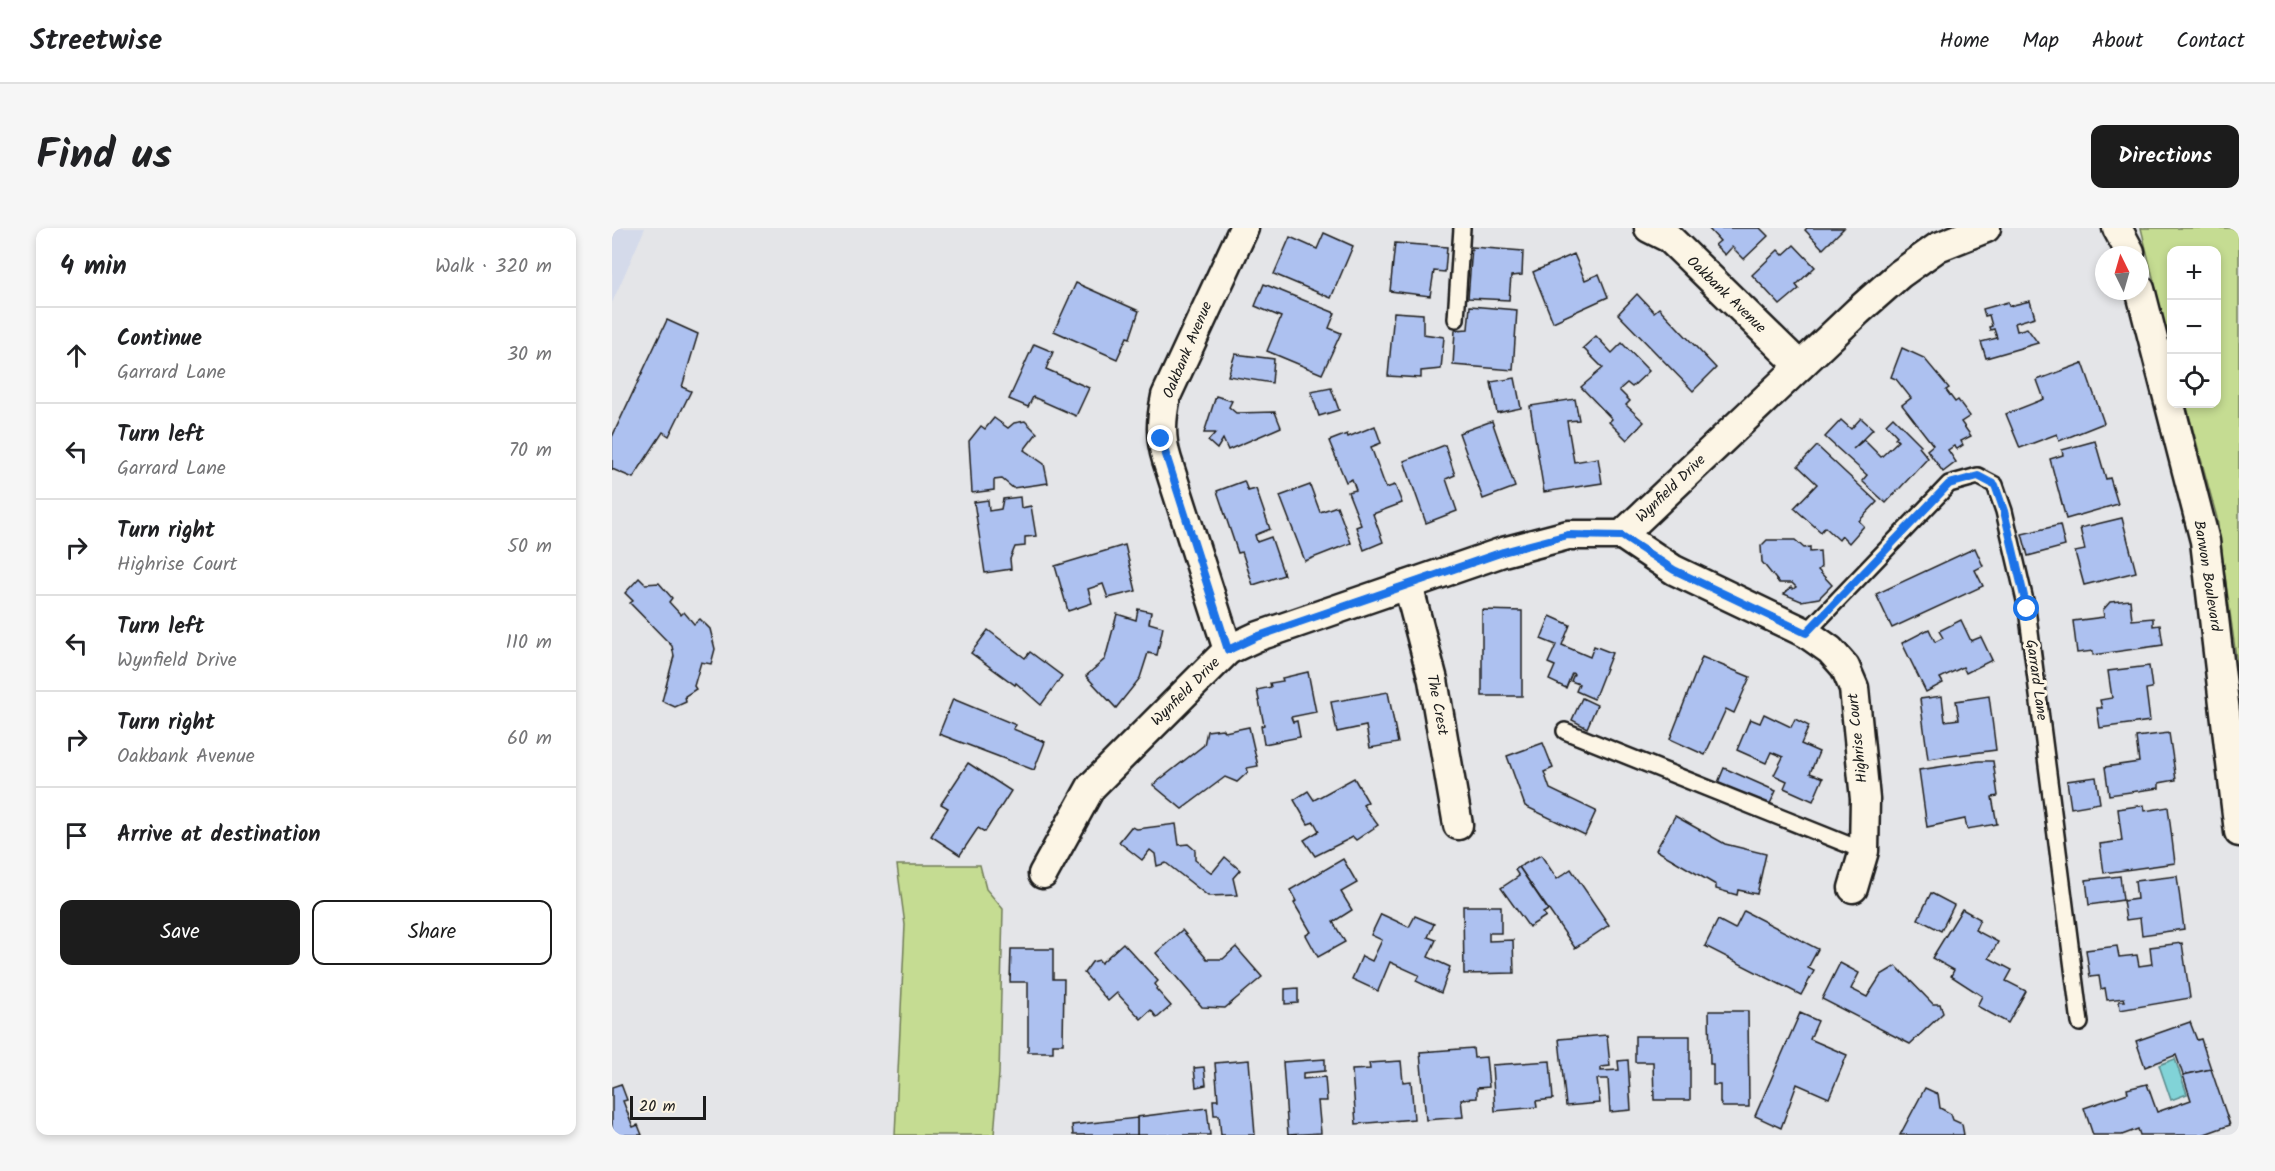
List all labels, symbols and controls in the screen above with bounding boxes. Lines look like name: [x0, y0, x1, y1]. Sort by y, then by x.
text: Streetwise: [30, 19, 162, 64]
text: Home: [1940, 25, 1989, 58]
text: Map: [2022, 25, 2059, 58]
text: About: [2092, 25, 2143, 58]
text: Contact: [2176, 25, 2245, 58]
text: Find us: [36, 123, 172, 190]
button: Directions: [2091, 125, 2239, 188]
text: 4 min: [60, 246, 127, 288]
north arrow: [2095, 246, 2149, 300]
map controls: [2167, 246, 2221, 408]
button: +: [2167, 246, 2221, 300]
street label: Oakbank Avenue: [1680, 250, 1772, 340]
text: Walk · 320 m: [435, 251, 552, 283]
street label: Oakbank Avenue: [1157, 298, 1219, 402]
button: −: [2167, 300, 2221, 354]
text: Continue: [117, 322, 202, 357]
icon: ahead: [60, 339, 93, 372]
text: 30 m: [507, 339, 552, 371]
button: locate: [2167, 354, 2221, 408]
text: Garrard Lane: [117, 357, 226, 389]
text: Turn left: [117, 418, 204, 453]
route end: [1147, 425, 1173, 451]
icon: left: [60, 435, 93, 468]
text: 70 m: [509, 435, 552, 467]
street label: Wynfield Drive: [1630, 449, 1712, 529]
text: Garrard Lane: [117, 453, 226, 485]
text: Turn right: [117, 514, 215, 549]
street label: Barwon Boulevard: [2186, 519, 2228, 634]
icon: right: [60, 531, 93, 564]
text: 50 m: [507, 531, 552, 563]
text: Highrise Court: [117, 549, 237, 581]
route start: [2013, 595, 2039, 621]
text: Turn left: [117, 610, 204, 645]
icon: left: [60, 627, 93, 660]
text: 110 m: [506, 627, 552, 659]
street label: Garrard Lane: [2018, 638, 2054, 722]
text: Wynfield Drive: [117, 645, 237, 677]
street label: Wynfield Drive: [1146, 652, 1226, 732]
street label: The Crest: [1419, 672, 1455, 738]
street label: Highrise Court: [1841, 692, 1875, 784]
text: Turn right: [117, 706, 215, 741]
icon: right: [60, 723, 93, 756]
text: 60 m: [507, 723, 552, 755]
text: Oakbank Avenue: [117, 741, 255, 773]
text: Arrive at destination: [117, 818, 320, 853]
icon: arrive: [60, 819, 93, 852]
button: Save: [60, 900, 300, 965]
button: Share: [312, 900, 552, 965]
scale bar: [630, 1093, 706, 1120]
text: 20 m: [639, 1094, 675, 1119]

